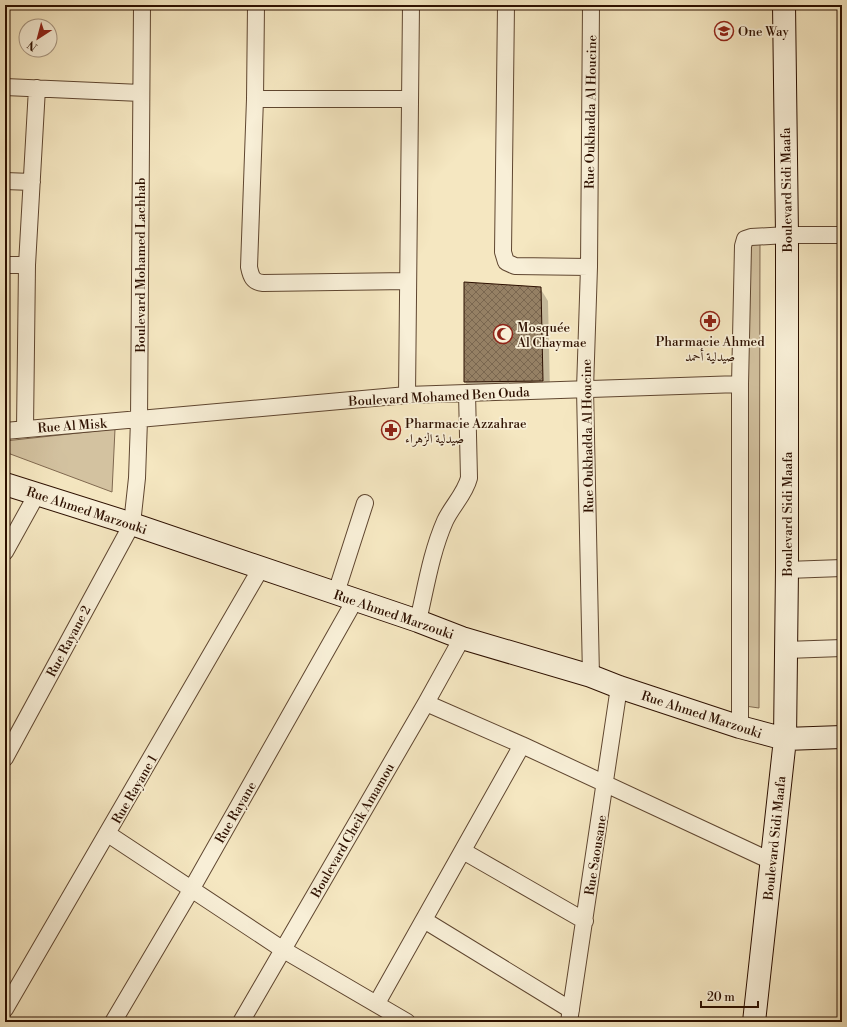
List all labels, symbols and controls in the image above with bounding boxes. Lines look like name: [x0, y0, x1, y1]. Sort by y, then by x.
north arrow: [18, 18, 58, 58]
school or university icon: One Way: [713, 20, 735, 42]
place label: One Way: [738, 24, 790, 40]
street label: Rue Oukhadda Al Houcine: [582, 34, 600, 189]
text: N: [25, 37, 40, 54]
street label: Boulevard Sidi Maafa: [778, 127, 796, 254]
street label: Boulevard Mohamed Lachhab: [133, 177, 149, 354]
pharmacy icon: Pharmacie Ahmed صيدلية أحمد: [699, 310, 721, 332]
place label: Mosquée Al Chaymae: [516, 320, 587, 351]
mosque icon: Mosquée Al Chaymae: [492, 323, 514, 345]
place label: Pharmacie Ahmed صيدلية أحمد: [655, 334, 765, 365]
street label: Rue Oukhadda Al Houcine: [579, 358, 597, 513]
street label: Boulevard Mohamed Ben Ouda: [347, 384, 531, 410]
street label: Rue Al Misk: [37, 416, 108, 436]
place label: Pharmacie Azzahrae صيدلية الزهراء: [405, 416, 527, 447]
pharmacy icon: Pharmacie Azzahrae صيدلية الزهراء: [380, 419, 402, 441]
street label: Boulevard Sidi Maafa: [780, 451, 796, 577]
street label: Rue Ahmed Marzouki: [24, 484, 149, 538]
street label: Rue Ahmed Marzouki: [331, 587, 456, 643]
street label: Rue Rayane 2: [43, 603, 94, 680]
street label: Rue Ahmed Marzouki: [639, 688, 764, 742]
street label: Rue Rayane 1: [109, 752, 161, 827]
street label: Boulevard Cheik Amamou: [307, 760, 398, 902]
street label: Boulevard Sidi Maafa: [760, 775, 790, 902]
street label: Rue Rayane: [212, 778, 260, 846]
street label: Rue Saousane: [582, 813, 610, 896]
scale bar: [701, 983, 758, 1009]
text: 20 m: [707, 990, 735, 1005]

